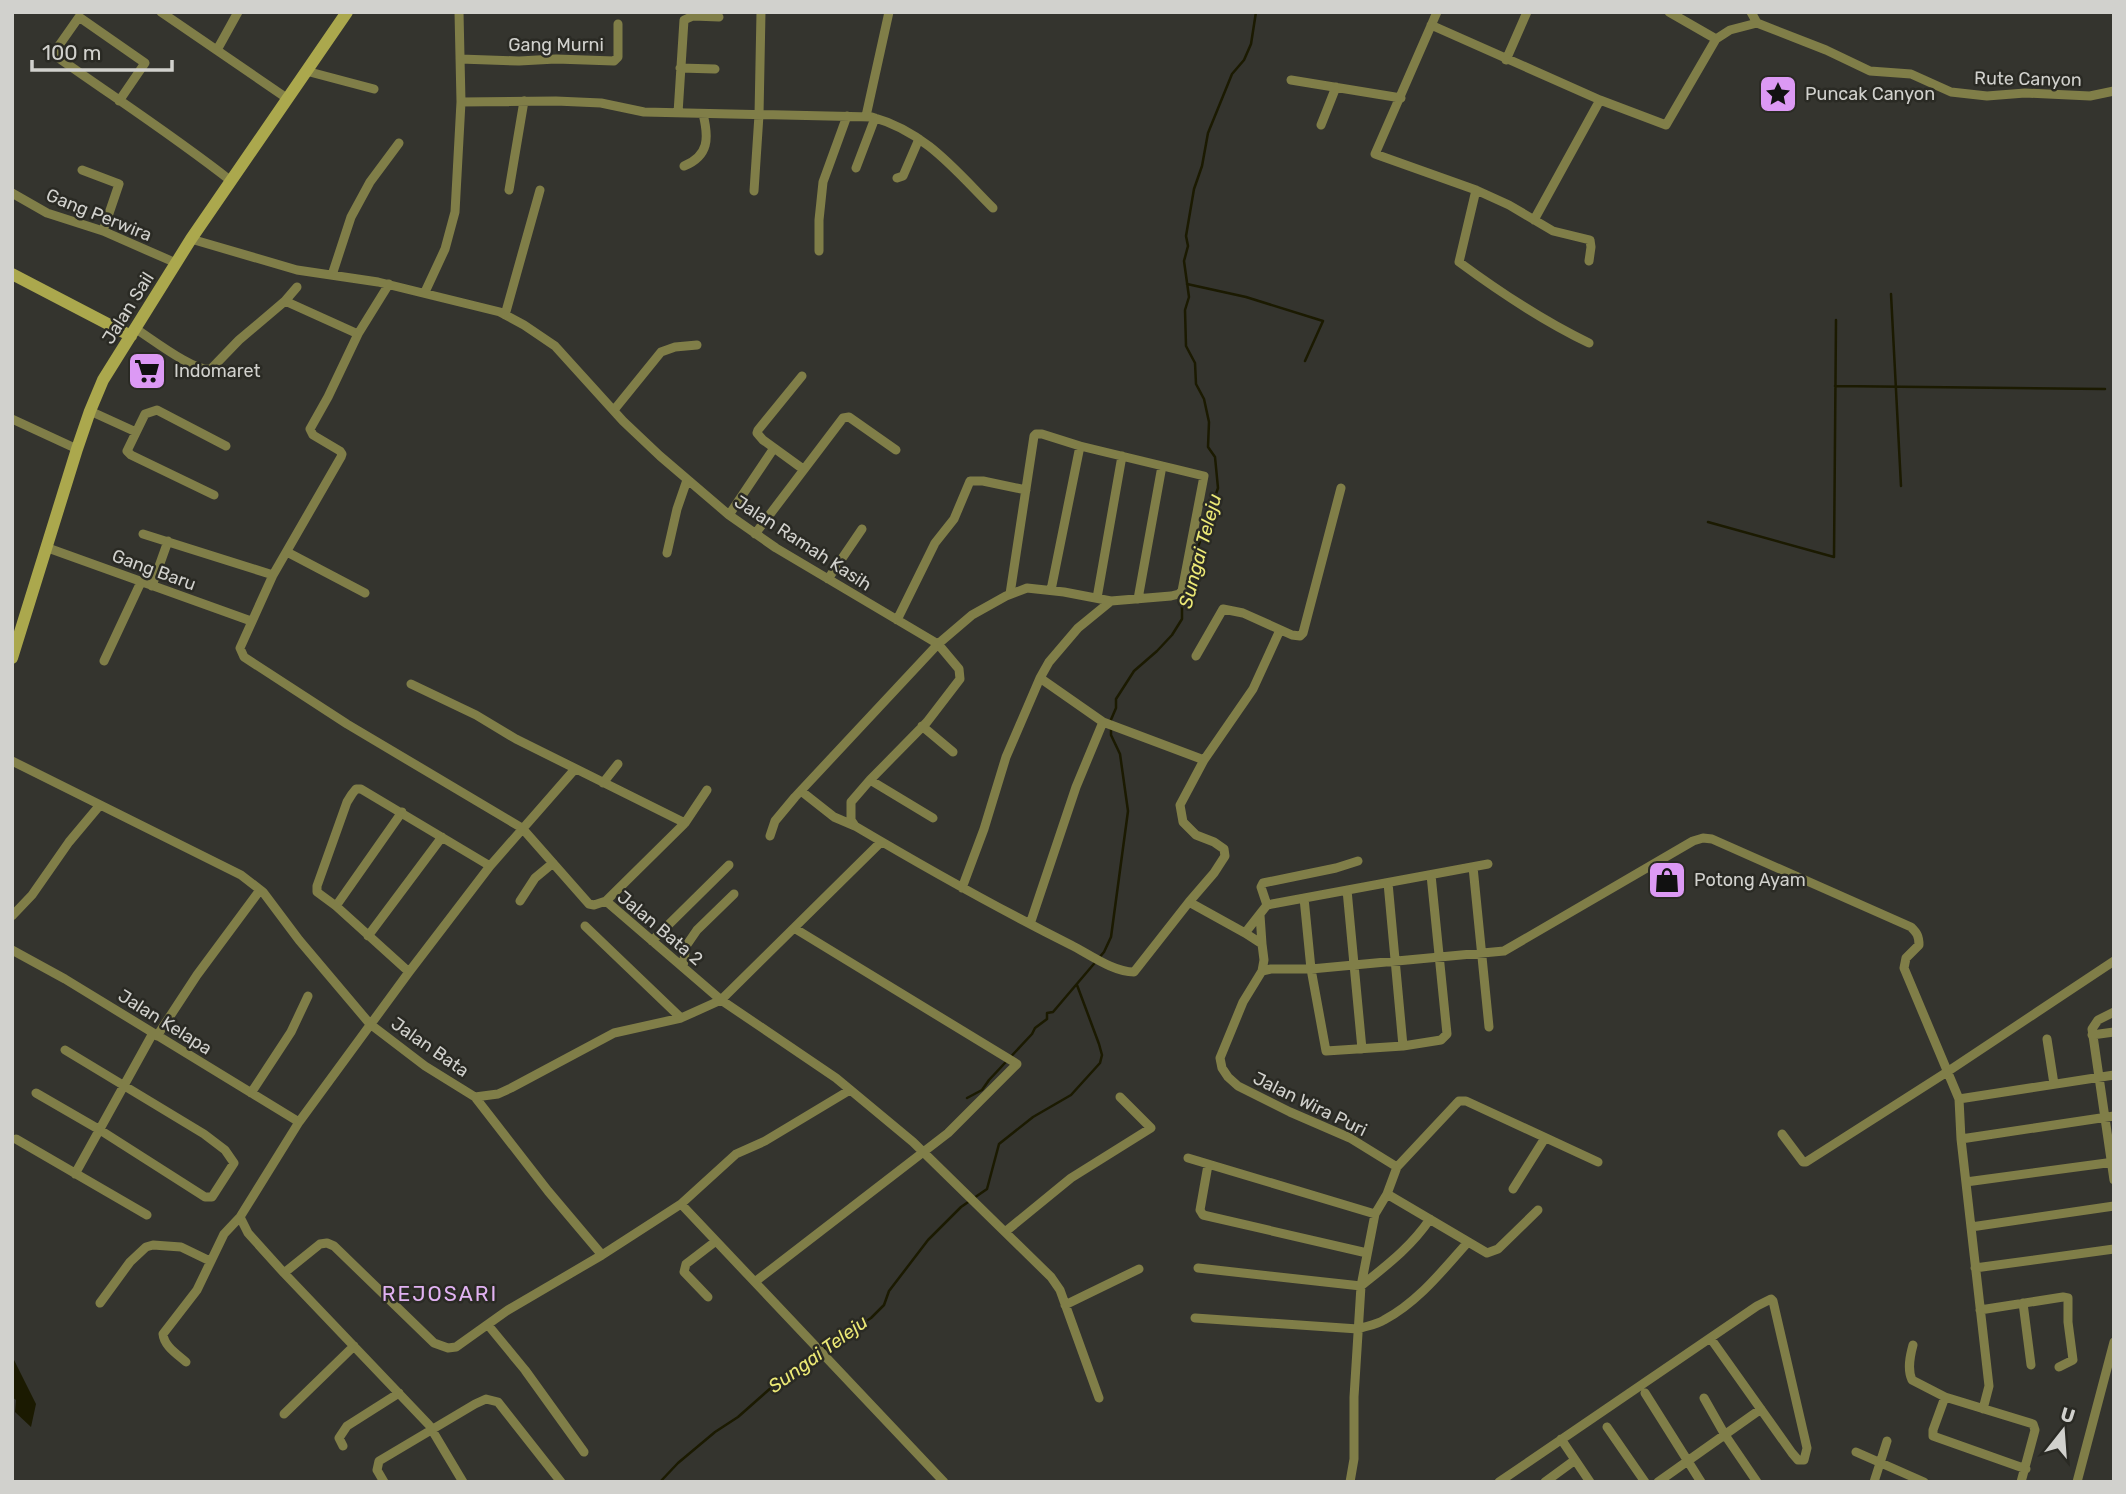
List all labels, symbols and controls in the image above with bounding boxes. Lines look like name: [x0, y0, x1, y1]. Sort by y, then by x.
scale bar: [32, 28, 172, 72]
street label: Gang Murni: [508, 34, 604, 56]
text: 100 m: [42, 40, 101, 65]
street label: Rute Canyon: [1974, 67, 2082, 91]
place icon: Puncak Canyon: [1757, 73, 1799, 115]
place label: Puncak Canyon: [1805, 83, 1935, 105]
street label: Gang Perwira: [43, 184, 155, 246]
street label: Jalan Sail: [97, 268, 159, 348]
supermarket icon: Indomaret: [126, 350, 168, 392]
place label: Indomaret: [174, 360, 261, 382]
street label: Jalan Ramah Kasih: [730, 490, 876, 596]
water label: Sungai Teleju: [1174, 491, 1226, 611]
street label: Gang Baru: [109, 545, 199, 595]
shop icon: Potong Ayam: [1646, 859, 1688, 901]
place label: Potong Ayam: [1694, 869, 1806, 891]
street label: Jalan Bata 2: [613, 886, 707, 970]
street label: Jalan Kelapa: [114, 985, 216, 1059]
street label: Jalan Bata: [387, 1012, 473, 1082]
street label: Jalan Wira Puri: [1249, 1067, 1371, 1141]
district label: REJOSARI: [382, 1281, 498, 1306]
water label: Sungai Teleju: [764, 1310, 872, 1398]
north arrow: [2028, 1396, 2098, 1466]
text: U: [2058, 1402, 2078, 1428]

